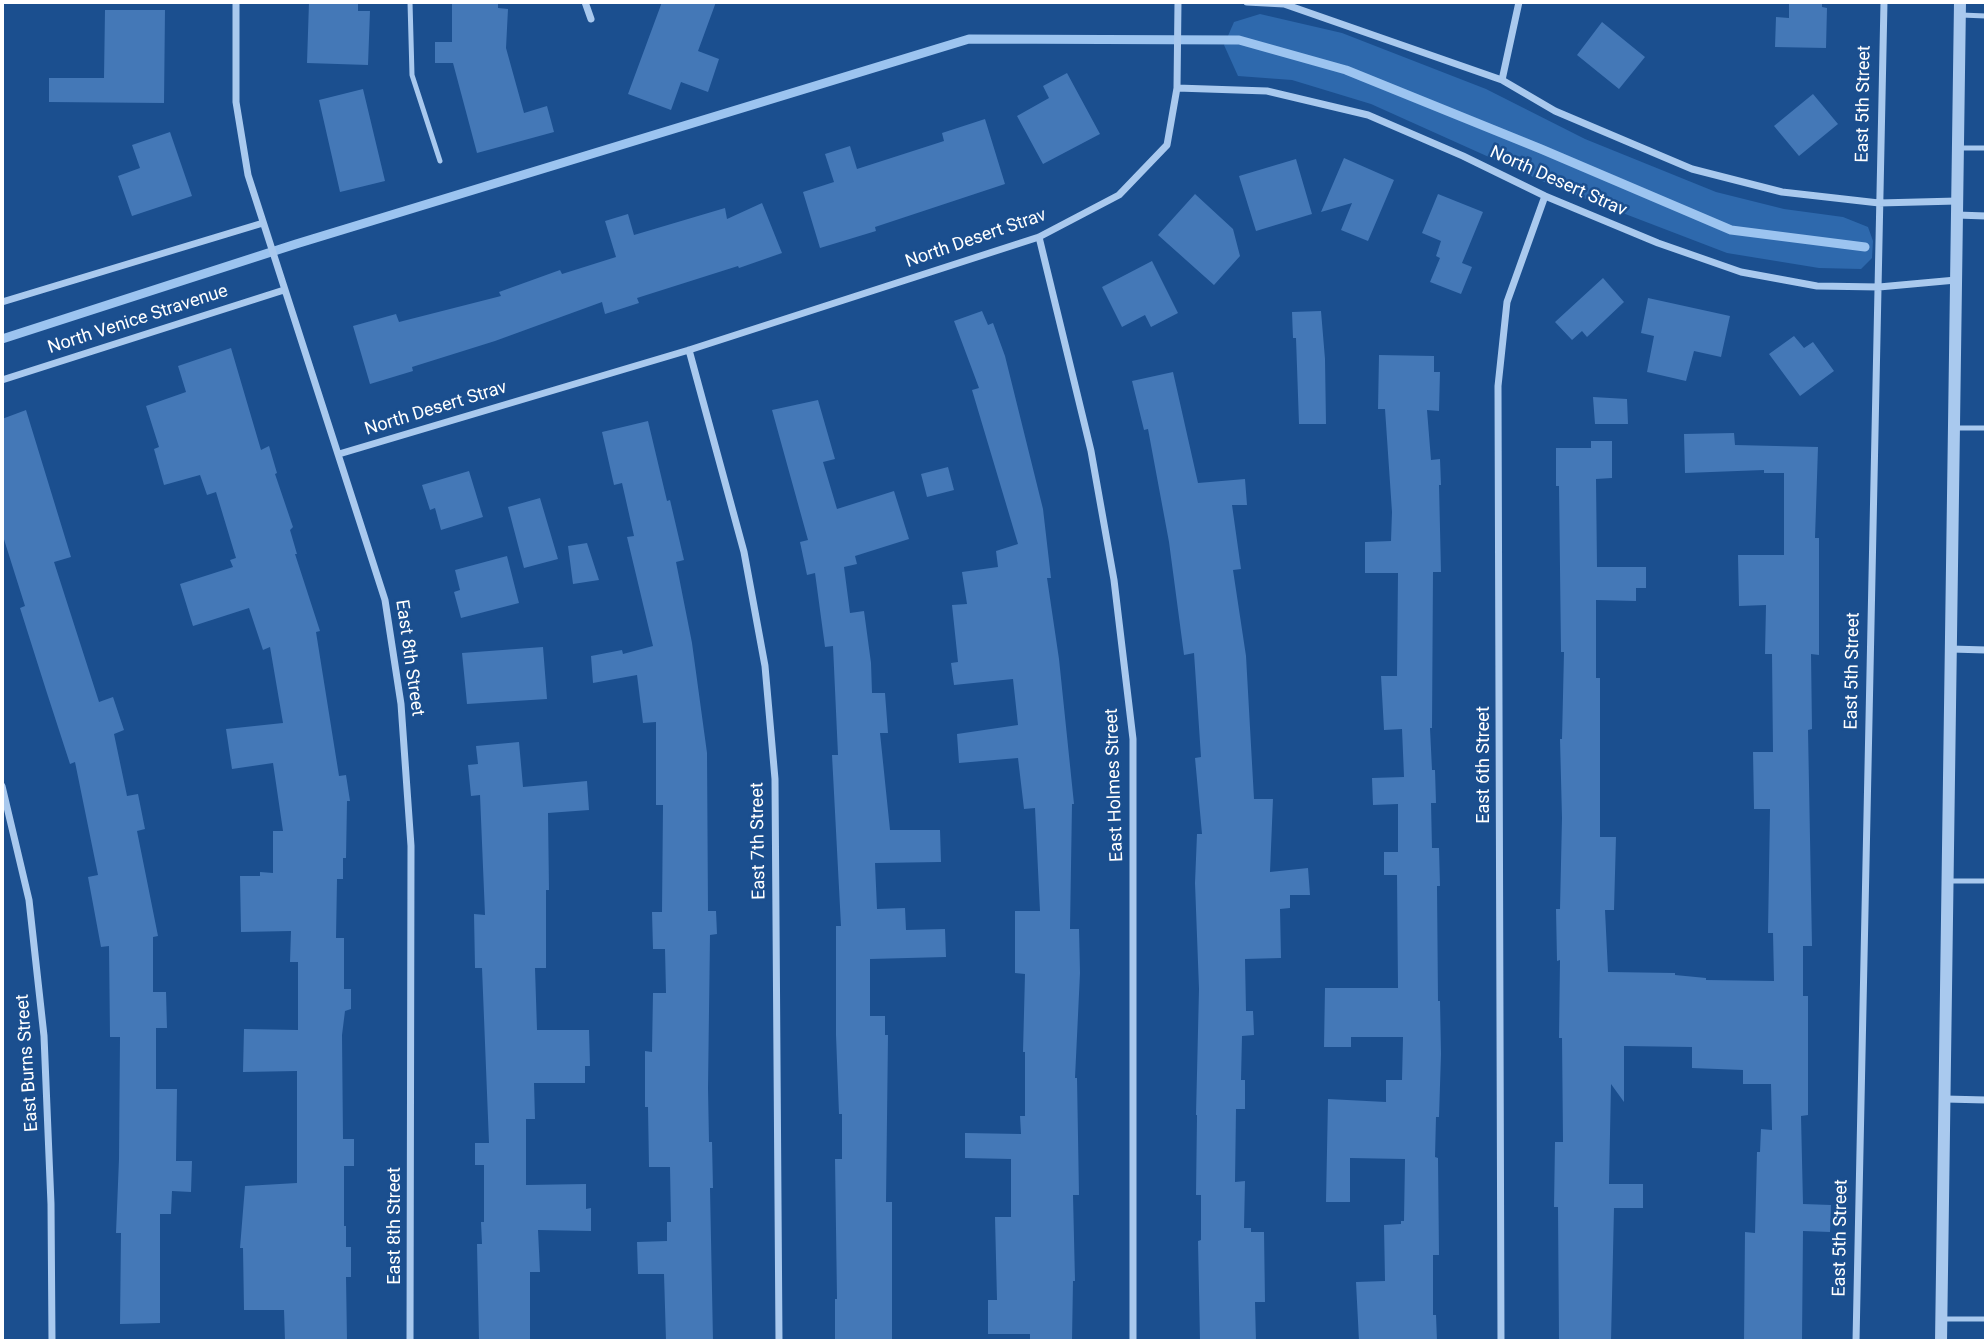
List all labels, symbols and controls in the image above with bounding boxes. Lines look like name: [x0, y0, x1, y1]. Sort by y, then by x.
street label: East 5th Street: [1852, 45, 1876, 163]
street label: North Desert Strav: [1486, 142, 1630, 222]
street label: North Desert Strav: [903, 205, 1049, 273]
street label: North Venice Stravenue: [45, 281, 231, 359]
street label: North Desert Strav: [362, 377, 510, 441]
street label: East 8th Street: [390, 598, 428, 718]
street label: East 5th Street: [1841, 612, 1865, 730]
street label: East 6th Street: [1473, 706, 1495, 824]
street label: East Holmes Street: [1102, 708, 1128, 862]
street label: East 7th Street: [747, 782, 771, 900]
street label: East Burns Street: [12, 993, 44, 1133]
street label: East 8th Street: [384, 1167, 406, 1285]
street label: East 5th Street: [1829, 1179, 1853, 1297]

